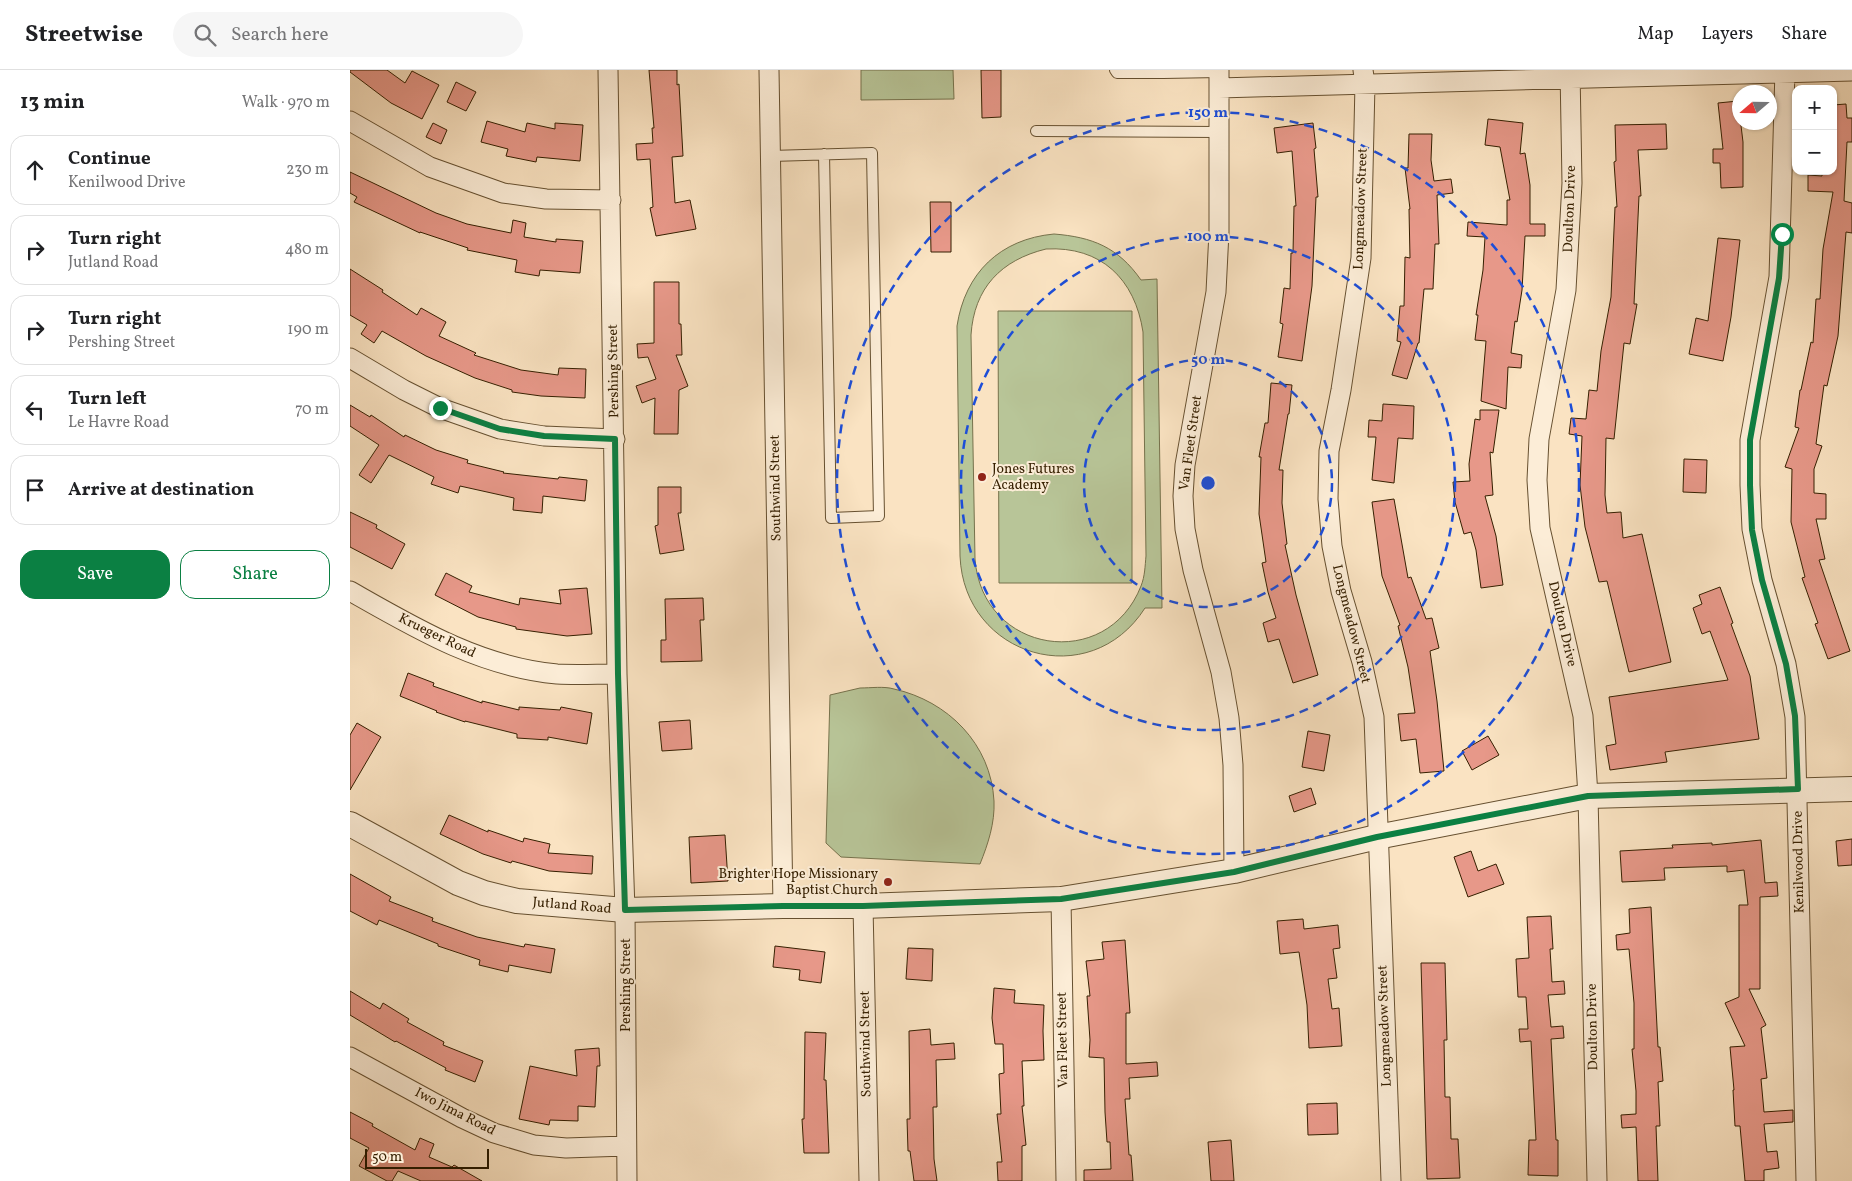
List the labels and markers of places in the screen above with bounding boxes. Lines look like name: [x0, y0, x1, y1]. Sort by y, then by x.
place label: Jones Futures Academy: [992, 460, 1074, 495]
marker: Jones Futures Academy: [976, 471, 988, 483]
centre of rings: [1199, 474, 1217, 492]
place label: Brighter Hope Missionary Baptist Church: [719, 865, 878, 900]
marker: Brighter Hope Missionary Baptist Church: [882, 876, 894, 888]

